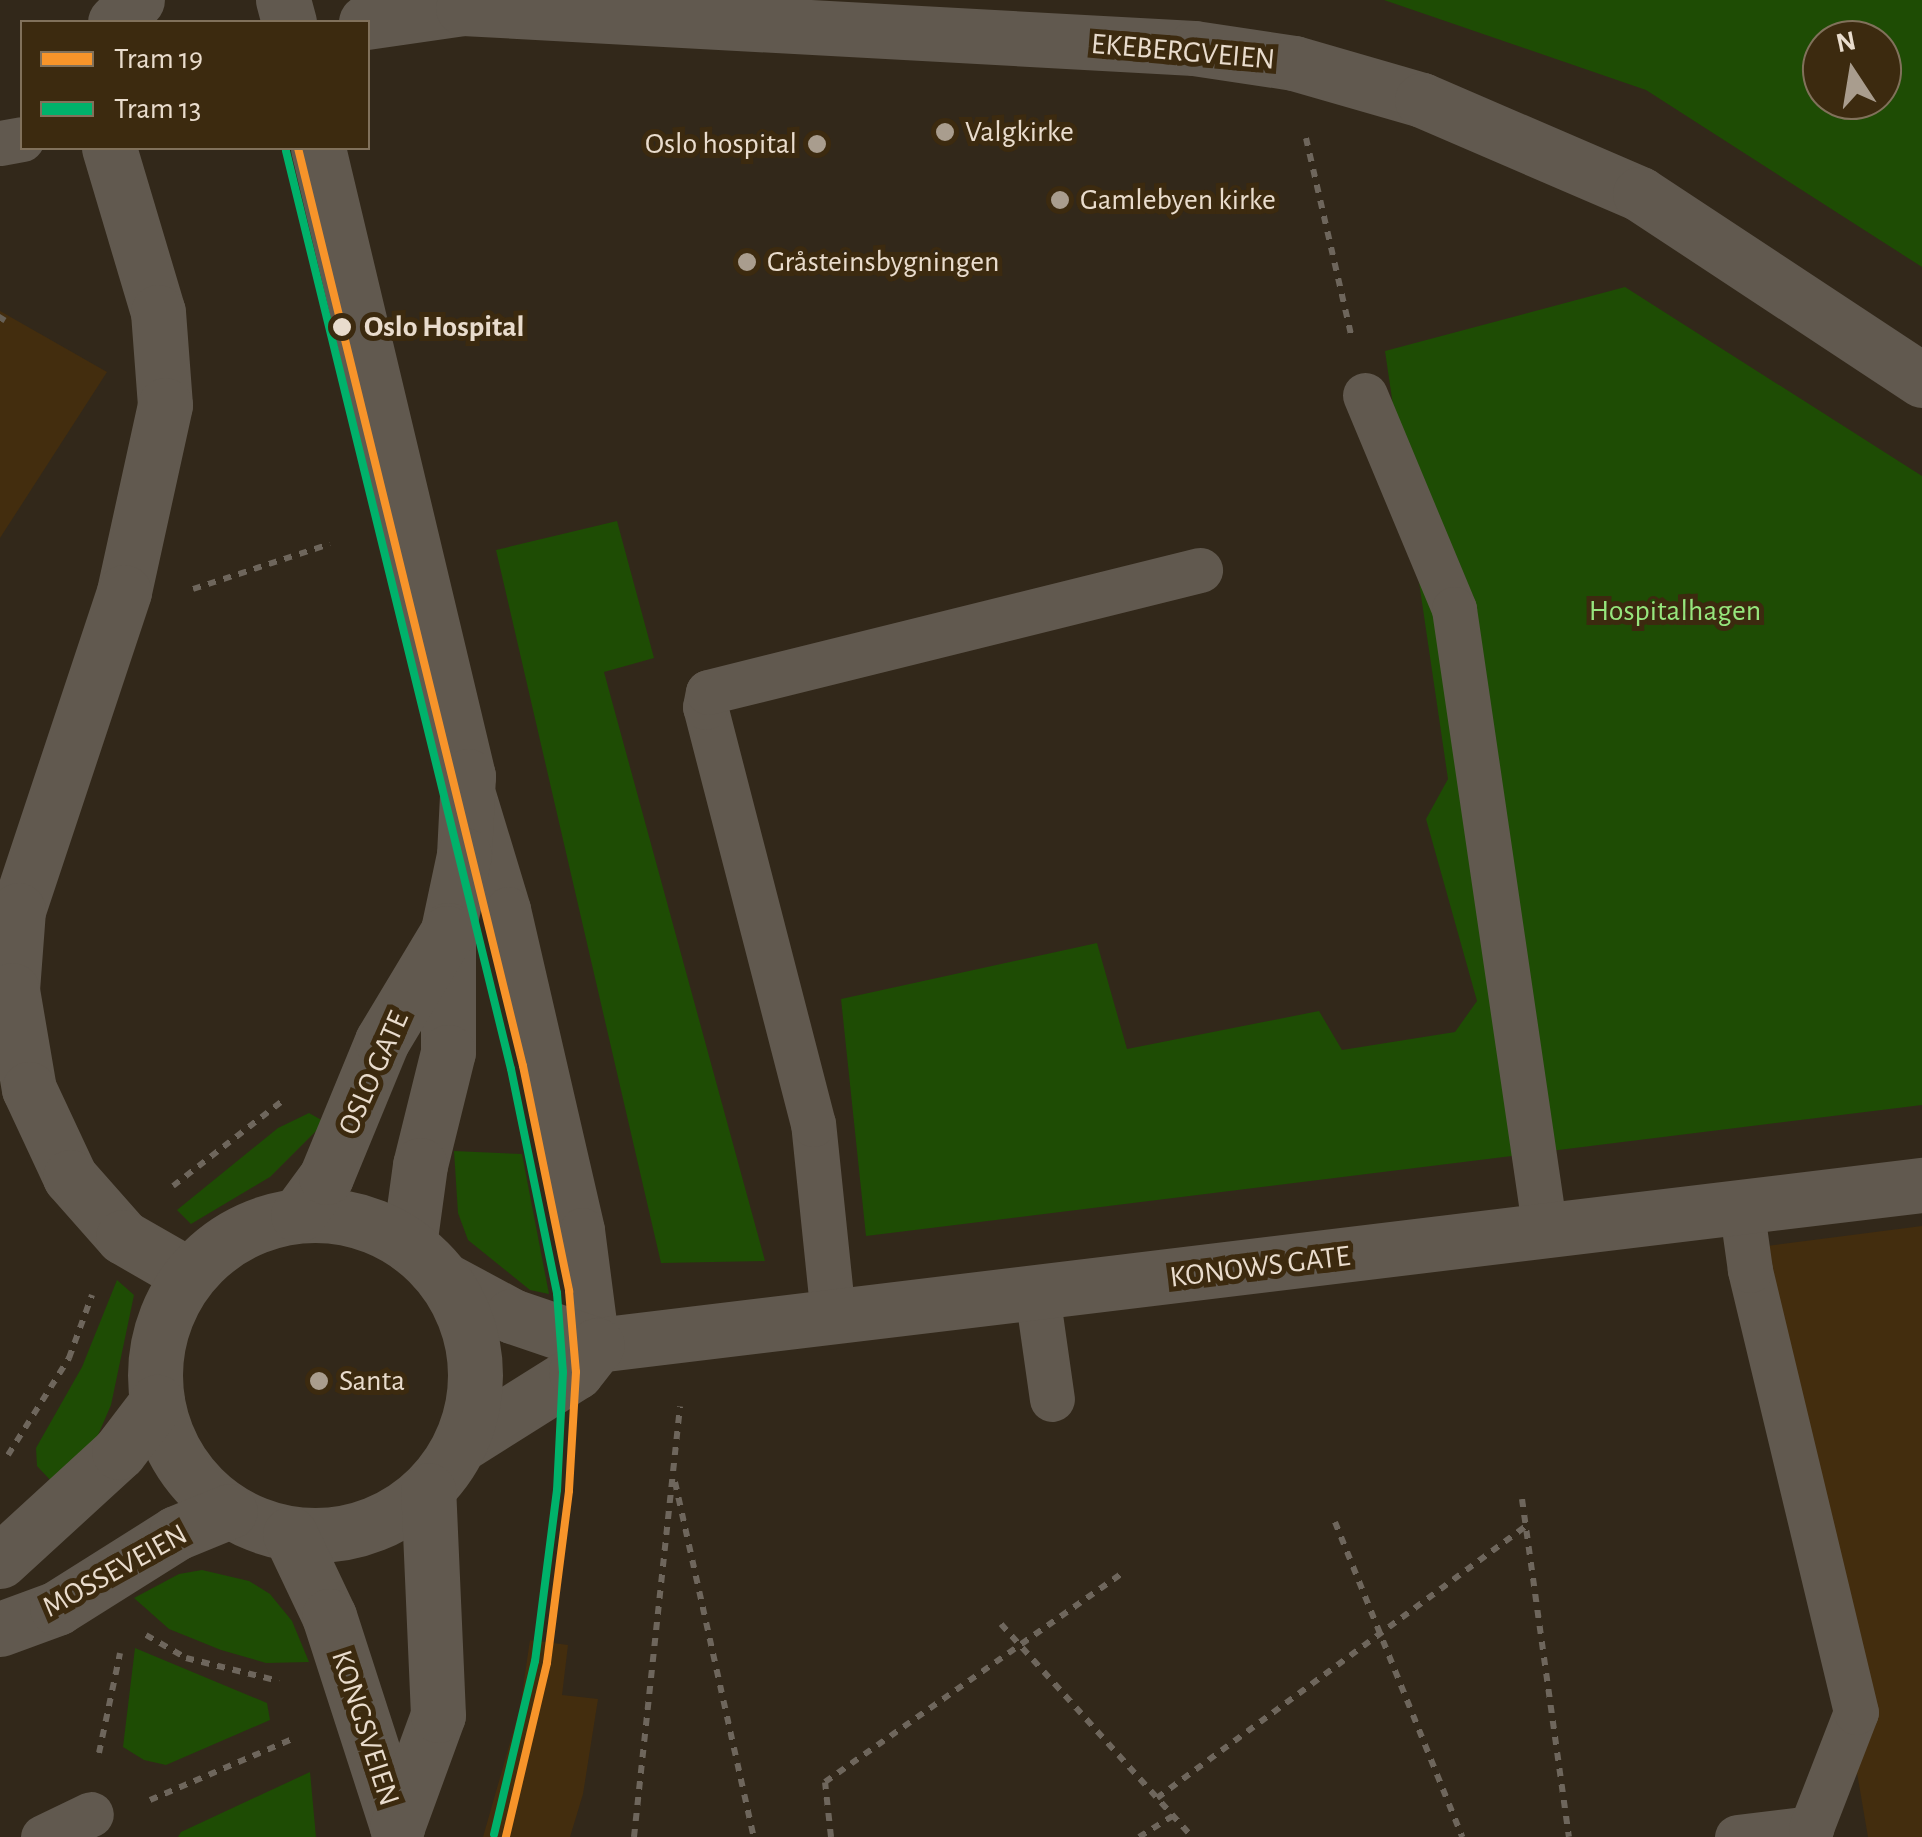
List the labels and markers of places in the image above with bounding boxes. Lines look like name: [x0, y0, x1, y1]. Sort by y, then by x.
place label: Valgkirke: [965, 114, 1074, 150]
marker: Valgkirke: [934, 121, 956, 143]
place label: Oslo hospital: [645, 126, 797, 162]
marker: Oslo hospital: [806, 133, 828, 155]
place label: Gamlebyen kirke: [1080, 182, 1276, 218]
marker: Gamlebyen kirke: [1049, 189, 1071, 211]
place label: Gråsteinsbygningen: [767, 244, 999, 280]
marker: Gråsteinsbygningen: [736, 251, 758, 273]
place label: Oslo Hospital: [364, 309, 524, 345]
marker: Oslo Hospital: [329, 314, 355, 340]
place label: Santa: [339, 1363, 405, 1399]
marker: Santa: [308, 1370, 330, 1392]

